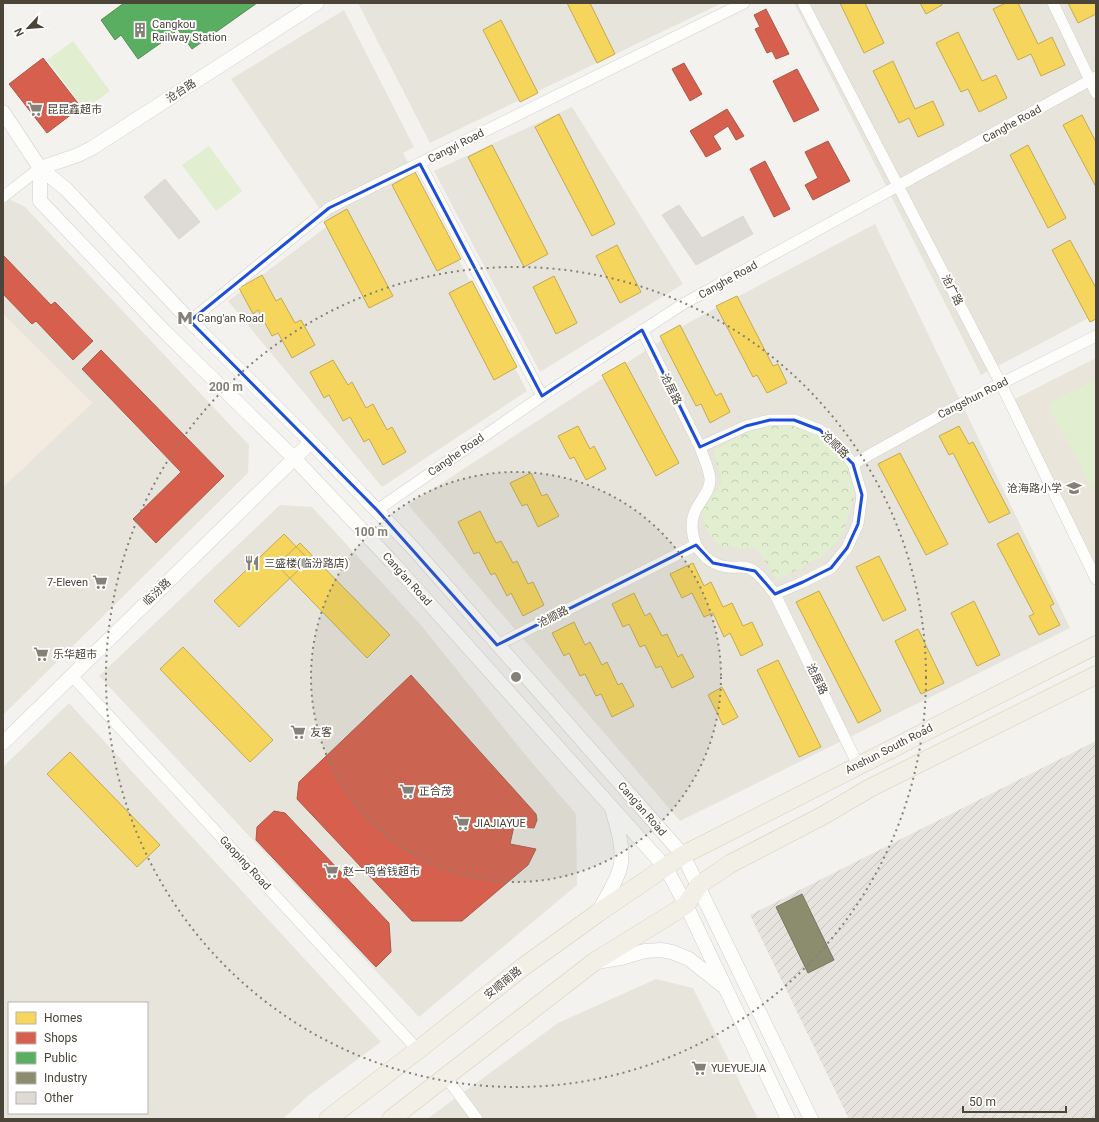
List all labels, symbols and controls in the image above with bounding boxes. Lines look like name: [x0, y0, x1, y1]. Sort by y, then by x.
north arrow: [8, 8, 48, 48]
place label: Cangkou Railway Station: [152, 18, 227, 44]
building icon: Cangkou Railway Station: [131, 21, 149, 39]
text: N: [12, 26, 27, 39]
street label: 沧台路: [164, 77, 198, 105]
supermarket icon: 昆昆鑫超市: [26, 100, 44, 118]
street label: Canghe Road: [980, 102, 1044, 146]
place label: 昆昆鑫超市: [47, 103, 102, 116]
street label: Cangyi Road: [426, 126, 486, 166]
street label: Canghe Road: [696, 258, 760, 302]
street label: 沧广路: [939, 272, 965, 308]
metro station icon: Cang'an Road: [176, 309, 194, 327]
place label: Cang'an Road: [197, 312, 264, 325]
street label: 沧居路: [658, 371, 684, 407]
street label: Cangshun Road: [936, 375, 1010, 421]
text: 200 m: [209, 380, 243, 394]
street label: 沧顺路: [819, 429, 851, 461]
street label: Canghe Road: [426, 431, 486, 479]
school or university icon: 沧海路小学: [1065, 479, 1083, 497]
place label: 沧海路小学: [1007, 482, 1062, 495]
text: 100 m: [354, 525, 388, 539]
street label: Cang'an Road: [380, 550, 434, 608]
restaurant icon: 三盛楼(临汾路店): [243, 554, 261, 572]
place label: 三盛楼(临汾路店): [264, 557, 349, 570]
supermarket icon: 7-Eleven: [91, 573, 109, 591]
place label: 7-Eleven: [47, 576, 88, 589]
street label: 临汾路: [141, 576, 173, 608]
street label: 沧顺路: [535, 604, 571, 630]
supermarket icon: 乐华超市: [32, 645, 50, 663]
place label: 乐华超市: [53, 648, 97, 661]
street label: 沧居路: [804, 661, 830, 697]
centre of rings: [509, 670, 523, 684]
street label: Anshun South Road: [843, 721, 935, 777]
supermarket icon: 友客: [289, 723, 307, 741]
place label: 友客: [310, 726, 332, 739]
street label: Cang'an Road: [615, 779, 669, 839]
supermarket icon: 正合茂: [398, 782, 416, 800]
place label: 正合茂: [419, 785, 452, 798]
supermarket icon: JIAJIAYUE: [453, 814, 471, 832]
place label: JIAJIAYUE: [474, 817, 526, 830]
street label: Gaoping Road: [217, 833, 273, 893]
supermarket icon: 赵一鸣省钱超市: [322, 862, 340, 880]
place label: 赵一鸣省钱超市: [343, 865, 420, 878]
street label: 安顺南路: [482, 964, 524, 1002]
legend: [8, 1002, 148, 1114]
text: Homes: [44, 1011, 82, 1025]
text: Shops: [44, 1031, 78, 1045]
text: Public: [44, 1051, 77, 1065]
supermarket icon: YUEYUEJIA: [690, 1059, 708, 1077]
place label: YUEYUEJIA: [711, 1062, 767, 1075]
text: Industry: [44, 1071, 88, 1085]
scale bar: [963, 1088, 1066, 1114]
text: Other: [44, 1091, 73, 1105]
text: 50 m: [969, 1095, 996, 1109]

